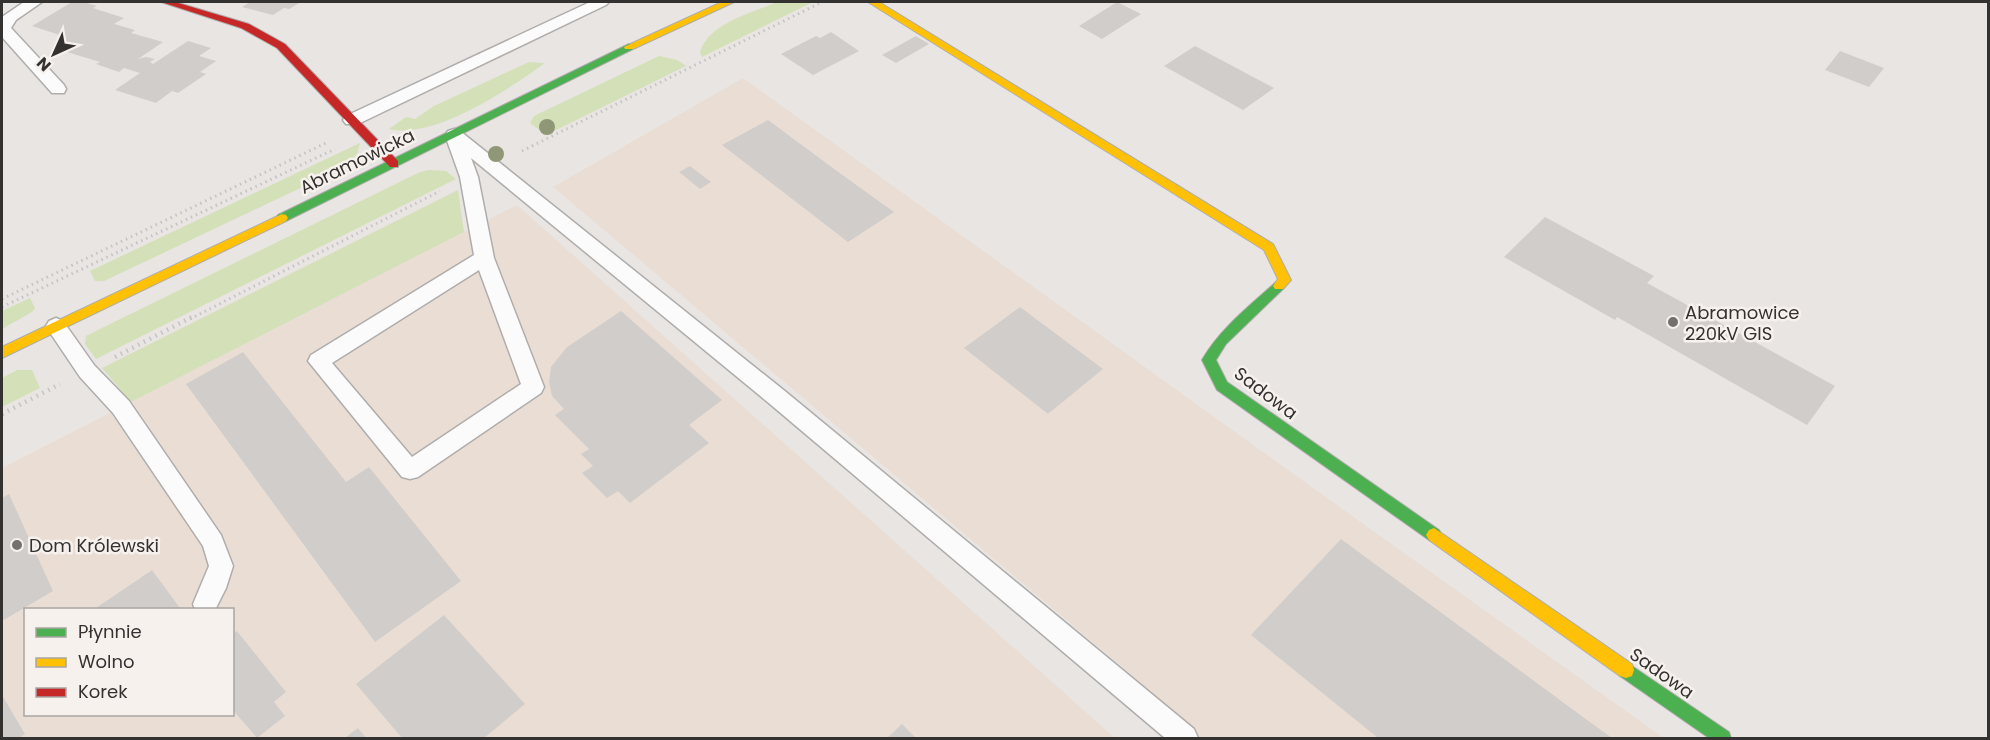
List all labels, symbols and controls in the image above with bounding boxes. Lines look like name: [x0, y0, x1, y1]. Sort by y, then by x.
north arrow: [24, 24, 84, 84]
text: N: [31, 52, 56, 77]
street label: Abramowicka: [295, 122, 419, 200]
place label: Abramowice 220kV GIS: [1685, 300, 1800, 346]
marker: Abramowice 220kV GIS: [1666, 315, 1680, 329]
street label: Sadowa: [1229, 361, 1303, 425]
place label: Dom Królewski: [29, 533, 159, 558]
marker: Dom Królewski: [10, 538, 24, 552]
legend: [24, 608, 234, 716]
text: Płynnie: [78, 619, 142, 644]
street label: Sadowa: [1625, 642, 1699, 704]
text: Wolno: [78, 649, 135, 674]
text: Korek: [78, 679, 128, 704]

